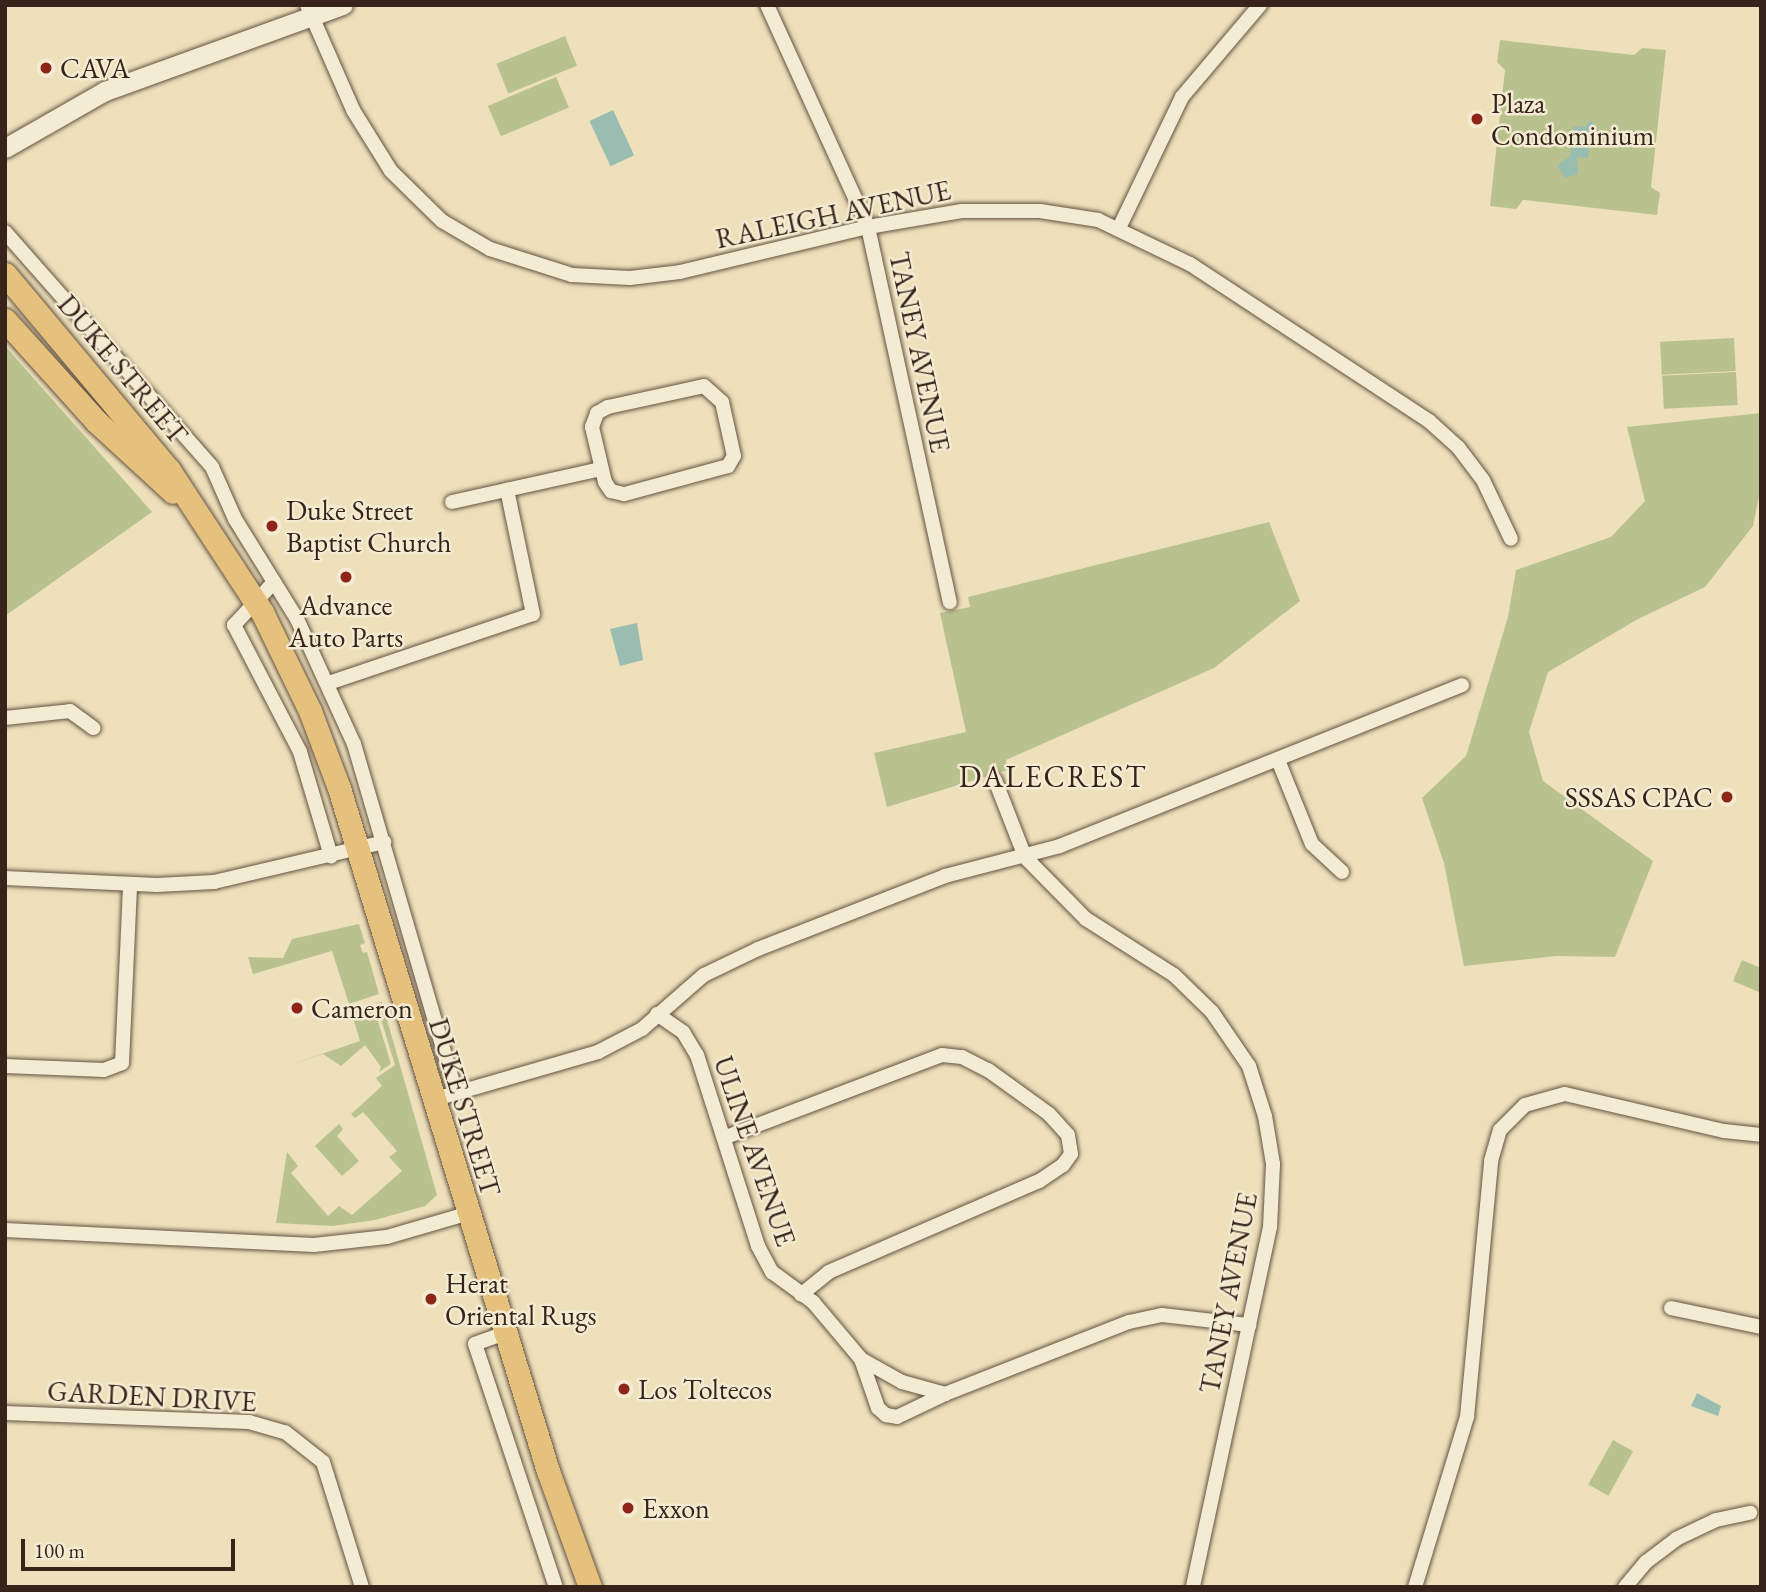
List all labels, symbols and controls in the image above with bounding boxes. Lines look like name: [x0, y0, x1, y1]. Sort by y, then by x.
place label: CAVA: [60, 51, 130, 85]
marker: CAVA: [38, 60, 54, 76]
place label: Plaza Condominium: [1491, 86, 1654, 152]
marker: Plaza Condominium: [1469, 111, 1485, 127]
street label: RALEIGH AVENUE: [712, 173, 954, 255]
street label: TANEY AVENUE: [882, 249, 958, 455]
street label: DUKE STREET: [51, 288, 195, 450]
place label: Duke Street Baptist Church: [286, 493, 451, 559]
marker: Duke Street Baptist Church: [264, 518, 280, 534]
marker: Advance Auto Parts: [338, 569, 354, 585]
place label: Advance Auto Parts: [289, 588, 403, 654]
district label: DALECREST: [960, 759, 1146, 795]
place label: SSSAS CPAC: [1565, 780, 1713, 814]
marker: SSSAS CPAC: [1719, 789, 1735, 805]
place label: Cameron: [311, 991, 413, 1025]
marker: Cameron: [289, 1000, 305, 1016]
street label: DUKE STREET: [422, 1014, 508, 1200]
street label: ULINE AVENUE: [707, 1052, 803, 1250]
street label: TANEY AVENUE: [1192, 1190, 1264, 1396]
place label: Herat Oriental Rugs: [445, 1266, 597, 1332]
marker: Herat Oriental Rugs: [423, 1291, 439, 1307]
place label: Los Toltecos: [638, 1372, 772, 1406]
street label: GARDEN DRIVE: [46, 1374, 258, 1418]
marker: Los Toltecos: [616, 1381, 632, 1397]
place label: Exxon: [642, 1491, 710, 1525]
marker: Exxon: [620, 1500, 636, 1516]
scale bar: [24, 1526, 238, 1570]
text: 100 m: [34, 1537, 85, 1564]

